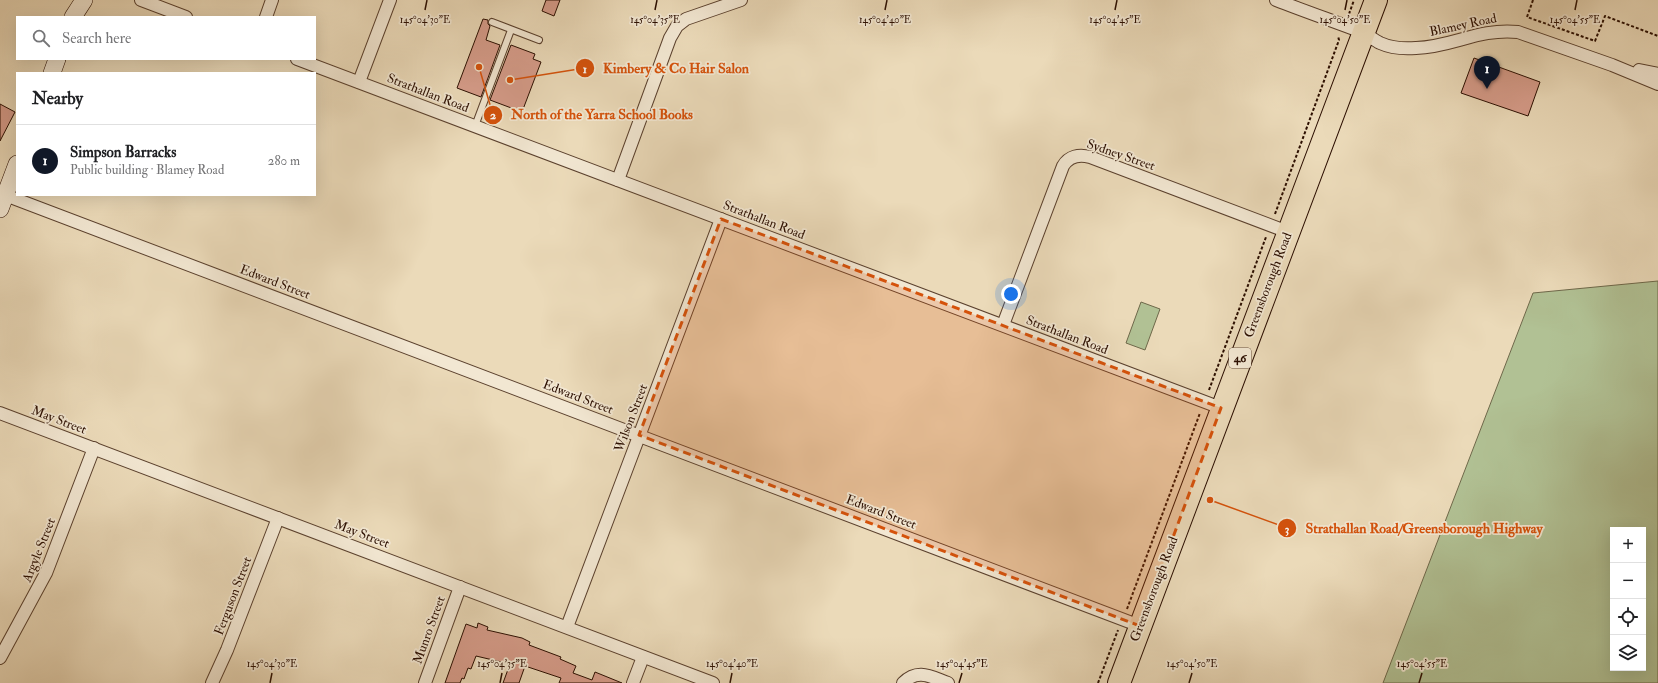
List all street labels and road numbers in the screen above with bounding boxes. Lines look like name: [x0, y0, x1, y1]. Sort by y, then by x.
street label: Blamey Road: [1428, 10, 1499, 41]
street label: Strathallan Road: [385, 70, 472, 116]
street label: Sydney Street: [1084, 136, 1157, 175]
street label: Strathallan Road: [721, 197, 808, 243]
street label: Greensborough Road: [1241, 230, 1296, 340]
street label: Edward Street: [237, 261, 313, 303]
street label: Strathallan Road: [1024, 312, 1111, 358]
road number: 46: [1229, 348, 1251, 368]
street label: Edward Street: [540, 376, 616, 418]
street label: Wilson Street: [610, 382, 651, 455]
street label: May Street: [29, 402, 89, 439]
street label: Edward Street: [843, 491, 919, 533]
street label: Argyle Street: [18, 515, 60, 586]
street label: May Street: [332, 516, 392, 553]
street label: Greensborough Road: [1127, 534, 1182, 644]
street label: Ferguson Street: [211, 554, 255, 638]
street label: Munro Street: [409, 594, 449, 666]

